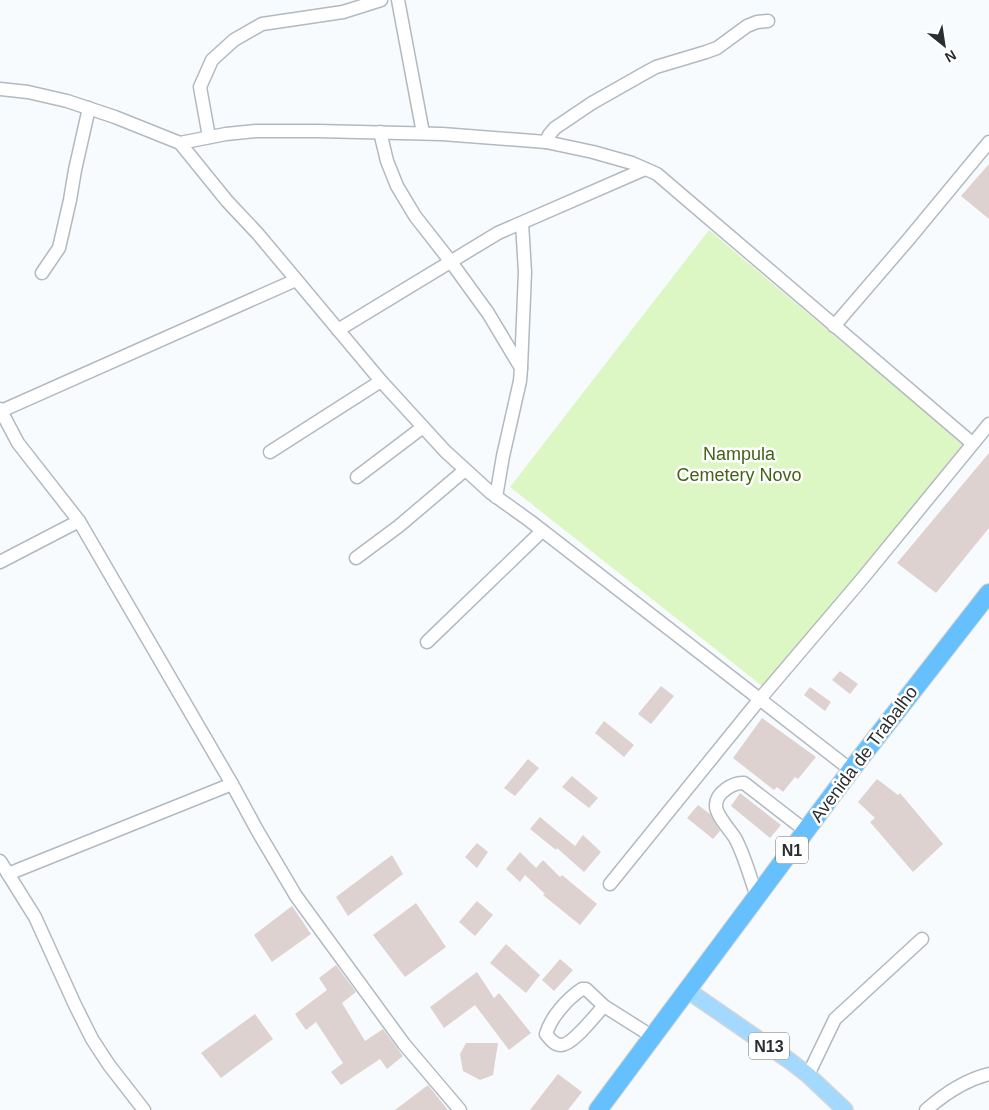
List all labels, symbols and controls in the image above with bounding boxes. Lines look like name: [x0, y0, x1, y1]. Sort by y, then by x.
north arrow: [919, 20, 969, 70]
text: N: [942, 47, 959, 66]
park label: Nampula Cemetery Novo: [676, 444, 802, 485]
street label: Avenida de Trabalho: [806, 682, 922, 826]
road number: N1: [776, 836, 808, 864]
road number: N13: [749, 1032, 789, 1060]

